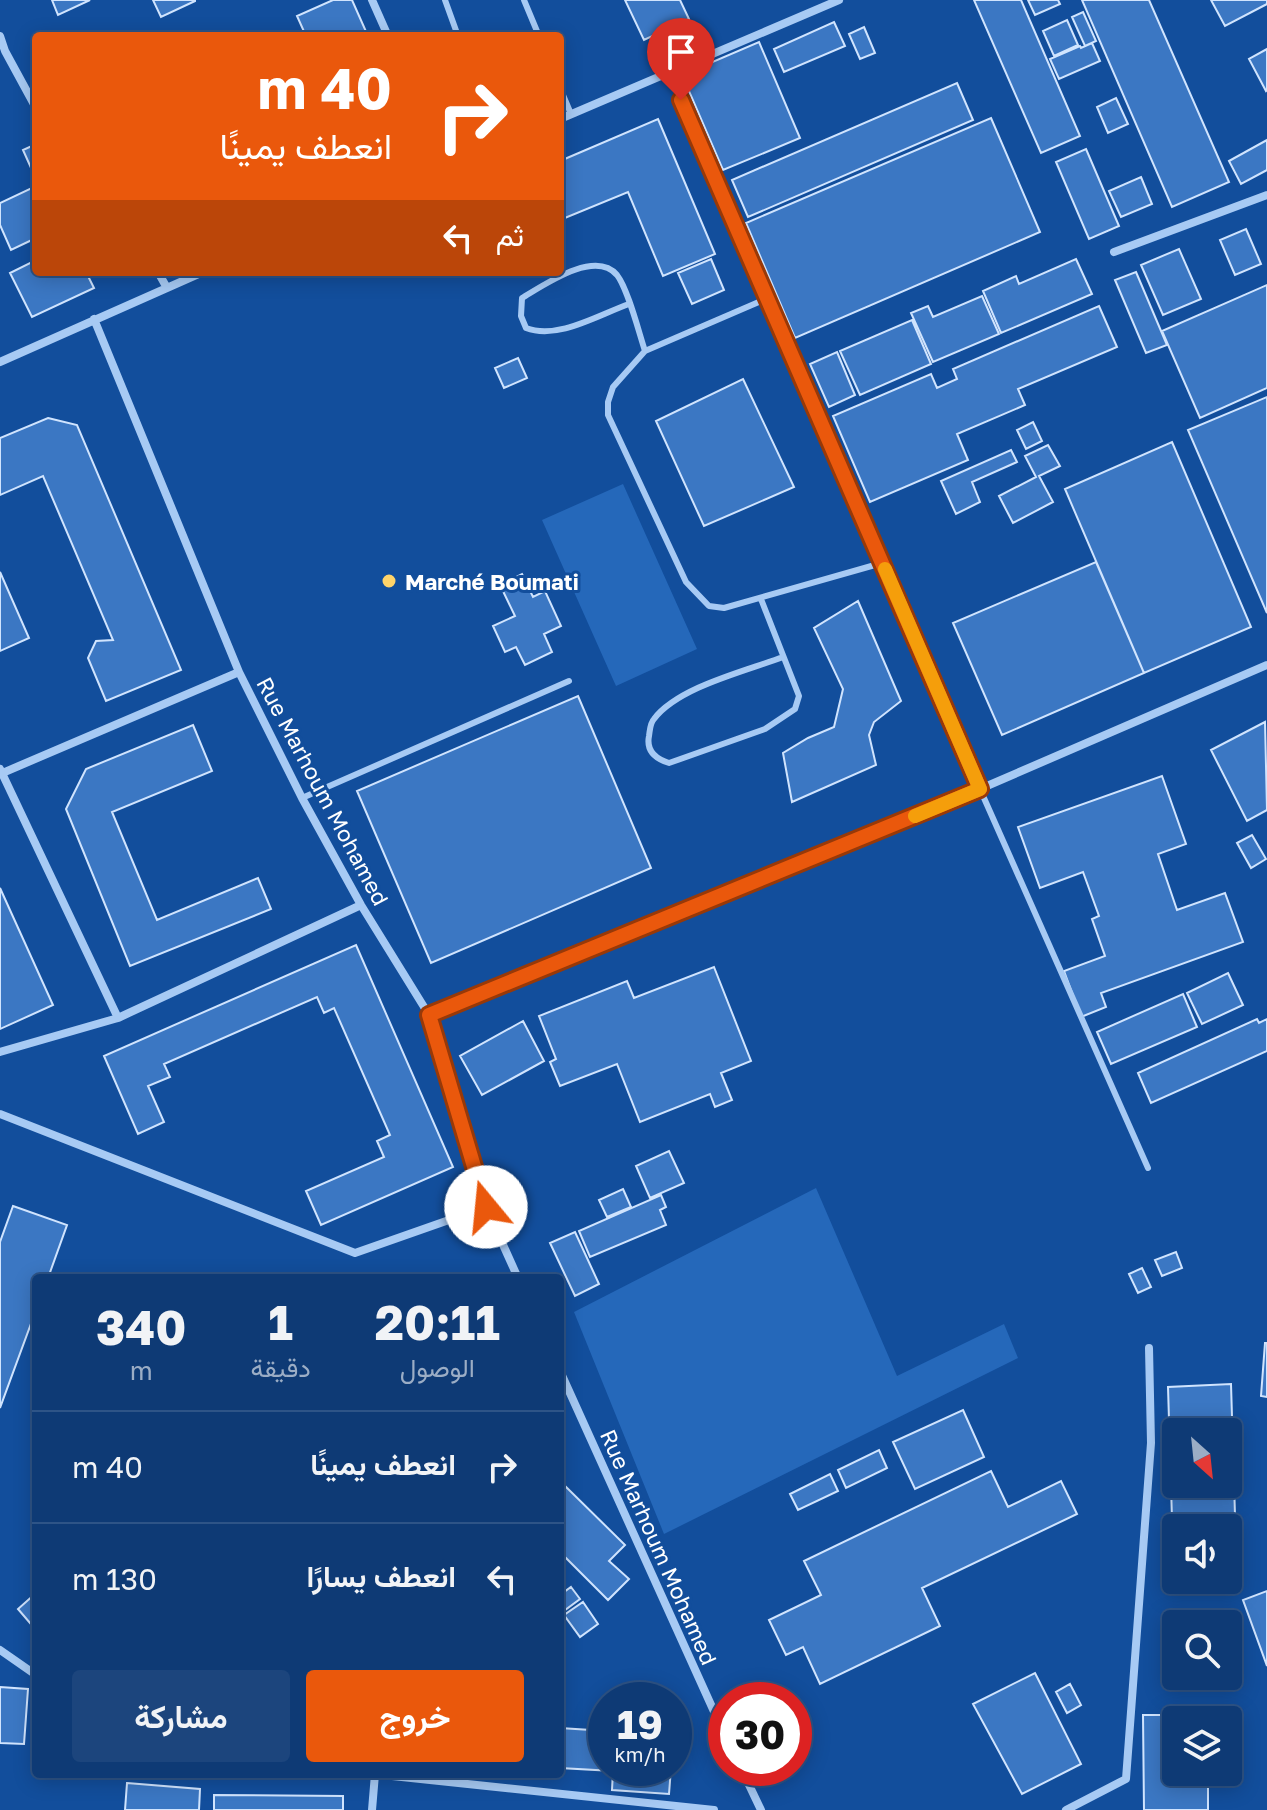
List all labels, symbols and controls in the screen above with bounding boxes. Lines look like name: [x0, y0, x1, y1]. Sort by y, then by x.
pin: [647, 18, 715, 100]
icon: arrive: [659, 30, 703, 74]
text: 40 m: [258, 54, 392, 121]
icon: right: [420, 64, 524, 168]
text: انعطف يمينًا: [220, 124, 392, 167]
icon: left: [436, 216, 480, 260]
text: ثم: [496, 217, 524, 253]
place label: Marché Boumati: [405, 568, 579, 595]
marker: Marché Boumati: [380, 572, 398, 590]
street label: Rue Marhoum Mohamed: [251, 672, 395, 910]
position arrow: [444, 1165, 528, 1249]
text: 1: [268, 1293, 293, 1351]
text: 20:11: [375, 1293, 500, 1351]
text: 340: [96, 1298, 187, 1356]
text: دقيقة: [251, 1352, 311, 1383]
text: الوصول: [400, 1352, 475, 1383]
text: m: [130, 1355, 153, 1386]
north arrow: [1162, 1418, 1242, 1498]
map controls: [1162, 1418, 1242, 1786]
street label: Rue Marhoum Mohamed: [595, 1425, 723, 1669]
icon: right: [480, 1445, 524, 1489]
text: انعطف يمينًا: [310, 1446, 456, 1482]
text: 40 m: [72, 1449, 143, 1485]
button: sound: [1162, 1514, 1242, 1594]
icon: left: [480, 1557, 524, 1601]
text: انعطف يسارًا: [307, 1558, 456, 1594]
text: 130 m: [72, 1561, 157, 1597]
button: search: [1162, 1610, 1242, 1690]
button: مشاركة: [72, 1670, 290, 1762]
button: خروج: [306, 1670, 524, 1762]
speed limit sign: 30: [708, 1682, 812, 1786]
text: 19: [617, 1700, 663, 1748]
button: layers: [1162, 1706, 1242, 1786]
text: km/h: [615, 1742, 665, 1766]

